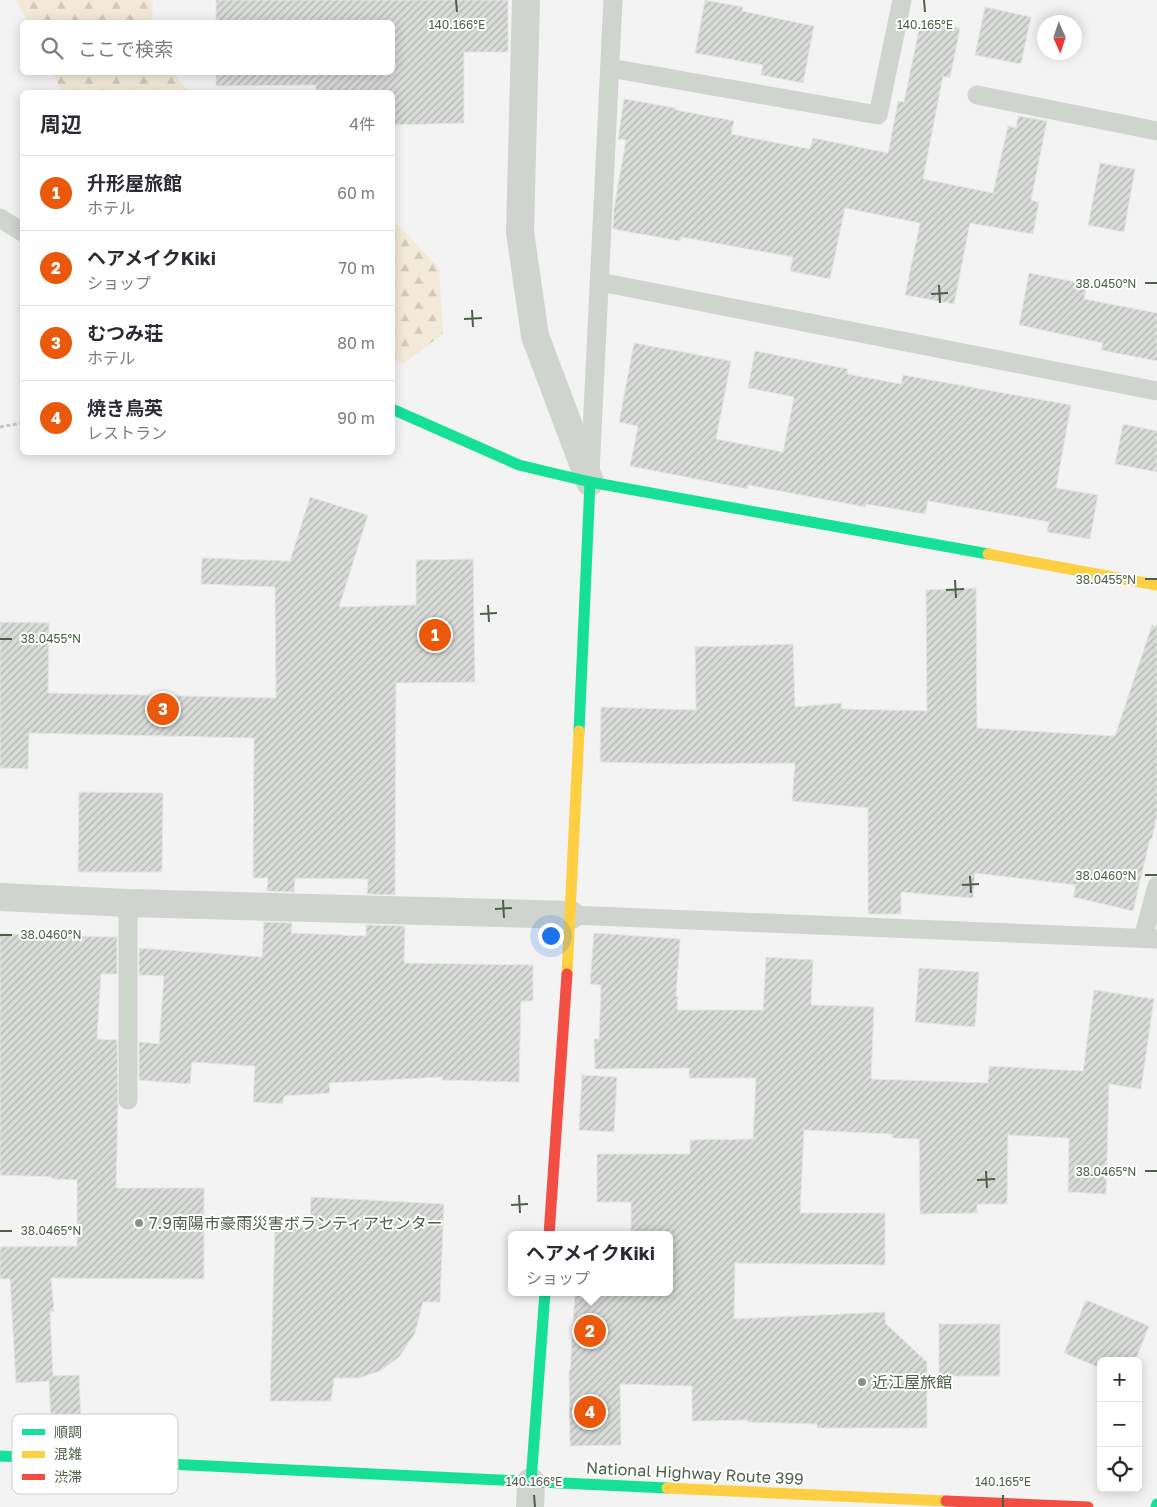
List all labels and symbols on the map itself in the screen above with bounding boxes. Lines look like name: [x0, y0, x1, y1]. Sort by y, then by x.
north arrow: [1037, 15, 1082, 60]
text: 140.166°E: [429, 17, 485, 32]
text: 140.165°E: [897, 17, 953, 32]
text: 38.0450°N: [1076, 276, 1136, 291]
text: 38.0455°N: [1076, 572, 1136, 587]
pin: 1: [419, 616, 451, 654]
text: 38.0455°N: [21, 631, 81, 646]
pin: 3: [147, 690, 179, 728]
text: 38.0460°N: [1075, 868, 1137, 883]
your location: [538, 923, 564, 949]
text: 38.0460°N: [20, 927, 82, 942]
text: 38.0465°N: [1076, 1164, 1136, 1179]
place label: 7.9南陽市豪雨災害ボランティアセンター: [149, 1213, 443, 1233]
marker: 7.9南陽市豪雨災害ボランティアセンター: [133, 1217, 145, 1229]
text: 38.0465°N: [21, 1223, 81, 1238]
pin: 2: [574, 1312, 606, 1350]
place label: 近江屋旅館: [872, 1372, 952, 1392]
marker: 近江屋旅館: [856, 1376, 868, 1388]
pin: 4: [574, 1393, 606, 1431]
legend: [12, 1414, 178, 1494]
text: 順調: [54, 1423, 82, 1440]
text: 混雑: [54, 1445, 82, 1462]
street label: National Highway Route 399: [586, 1457, 804, 1489]
text: 渋滞: [54, 1468, 82, 1485]
text: 140.166°E: [506, 1474, 562, 1489]
text: 140.165°E: [975, 1474, 1031, 1489]

